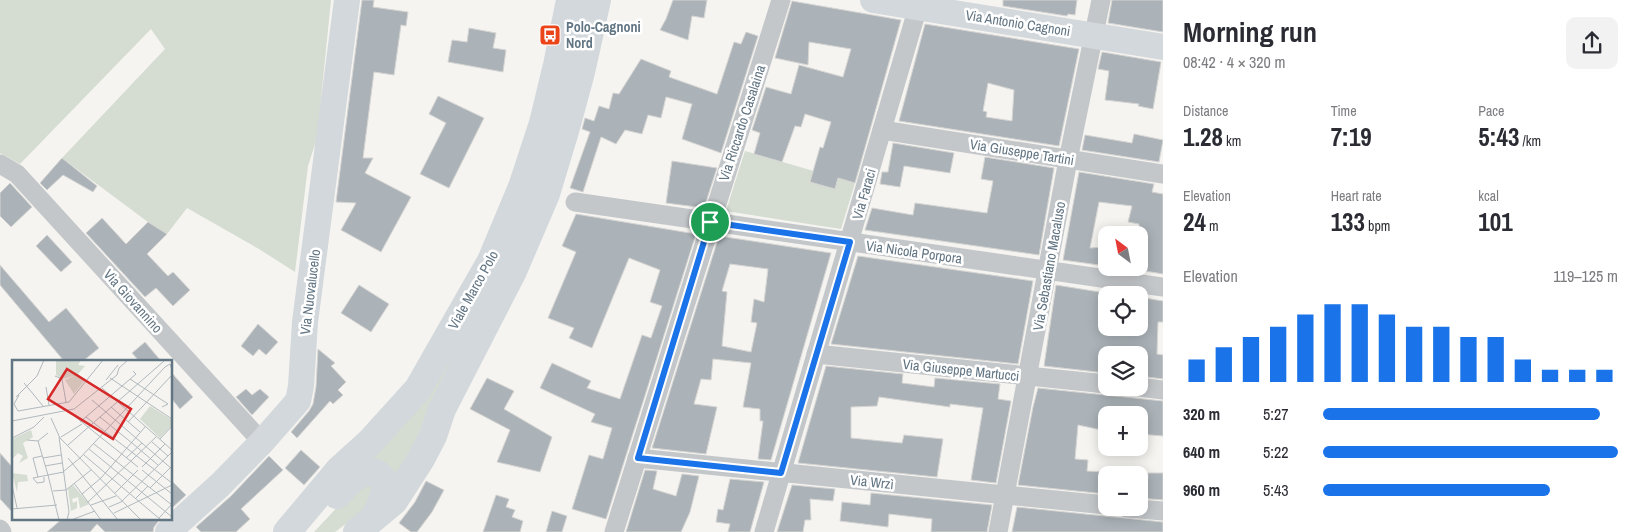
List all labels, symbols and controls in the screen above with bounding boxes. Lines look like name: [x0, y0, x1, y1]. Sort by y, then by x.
street label: Via Antonio Cagnoni: [964, 6, 1072, 40]
text: Morning run: [1183, 13, 1317, 51]
button: share: [1566, 17, 1618, 69]
place label: Polo-Cagnoni Nord: [566, 18, 641, 52]
bus stop icon: Polo-Cagnoni Nord: [538, 23, 562, 47]
text: 08:42 · 4 × 320 m: [1183, 51, 1286, 73]
street label: Via Riccardo Casalaina: [715, 62, 769, 183]
text: Distance: [1183, 102, 1228, 120]
text: Time: [1331, 102, 1357, 120]
text: Pace: [1478, 102, 1505, 120]
text: 1.28: [1183, 120, 1223, 154]
text: 7:19: [1331, 120, 1372, 154]
text: 5:43: [1478, 120, 1519, 154]
text: km: [1223, 132, 1241, 150]
text: /km: [1519, 132, 1541, 150]
street label: Via Giuseppe Tartini: [969, 135, 1075, 169]
street label: Via Faraci: [848, 166, 880, 222]
text: Elevation: [1183, 187, 1231, 205]
text: Heart rate: [1331, 187, 1382, 205]
text: kcal: [1478, 187, 1499, 205]
street label: Via Sebastiano Macaluso: [1029, 200, 1069, 332]
pin: [689, 201, 731, 243]
text: 24: [1183, 205, 1206, 239]
text: 133: [1331, 205, 1365, 239]
text: 101: [1478, 205, 1513, 239]
icon: arrive: [696, 208, 724, 236]
text: m: [1206, 217, 1219, 235]
text: bpm: [1365, 217, 1390, 235]
north arrow: [1098, 226, 1148, 276]
map controls: [1098, 226, 1148, 516]
street label: Via Nicola Porpora: [865, 236, 964, 268]
street label: Viale Marco Polo: [444, 247, 502, 333]
street label: Via Nuovalucello: [296, 248, 324, 336]
street label: Via Giovannino: [100, 265, 166, 337]
text: Elevation: [1183, 265, 1238, 287]
text: 119–125 m: [1553, 265, 1618, 287]
button: locate: [1098, 286, 1148, 336]
button: layers: [1098, 346, 1148, 396]
street label: Via Giuseppe Martucci: [902, 355, 1020, 385]
inset map: [12, 360, 172, 520]
text: 320 m: [1183, 403, 1220, 425]
text: 5:27: [1263, 403, 1289, 425]
button: +: [1098, 406, 1148, 456]
text: 640 m: [1183, 441, 1220, 463]
text: 5:22: [1263, 441, 1289, 463]
button: −: [1098, 466, 1148, 516]
street label: Via Wrzì: [849, 471, 895, 493]
text: 960 m: [1183, 479, 1220, 501]
text: 5:43: [1263, 479, 1289, 501]

